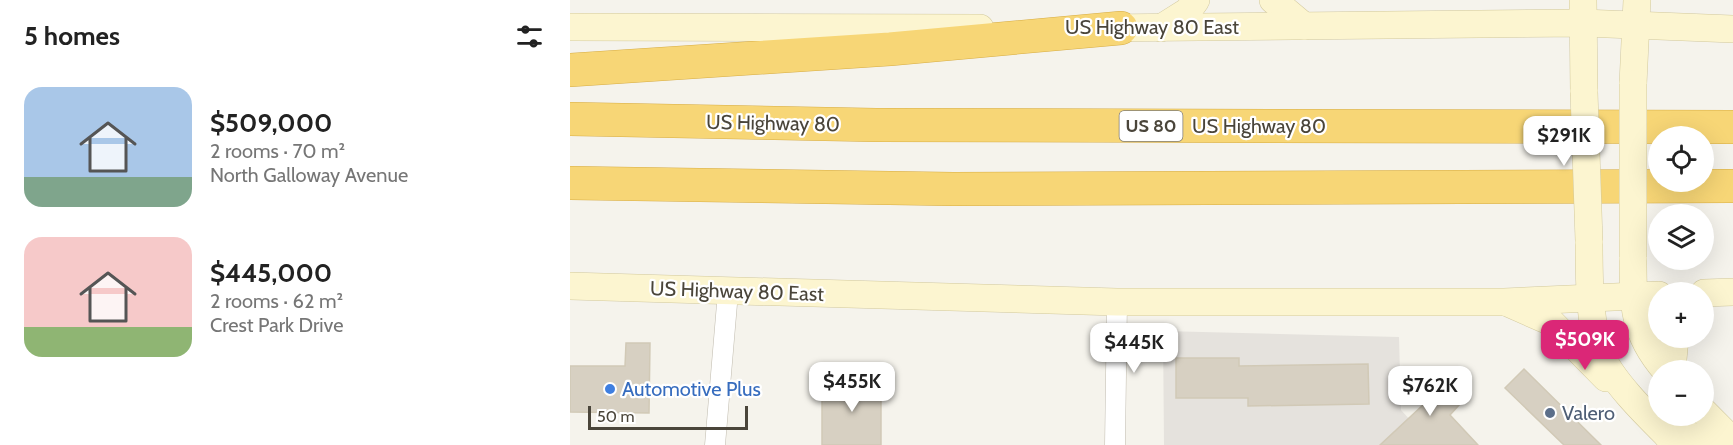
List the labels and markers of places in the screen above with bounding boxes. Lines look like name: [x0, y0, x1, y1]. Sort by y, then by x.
pin: $291K: [1522, 116, 1606, 167]
pin: $509K: [1543, 320, 1627, 371]
pin: $445K: [1092, 323, 1176, 374]
pin: $455K: [810, 362, 894, 413]
pin: $762K: [1388, 366, 1472, 417]
place label: Automotive Plus: [622, 377, 761, 401]
marker: Automotive Plus: [603, 382, 617, 396]
place label: Valero: [1562, 401, 1615, 425]
marker: Valero: [1543, 406, 1557, 420]

